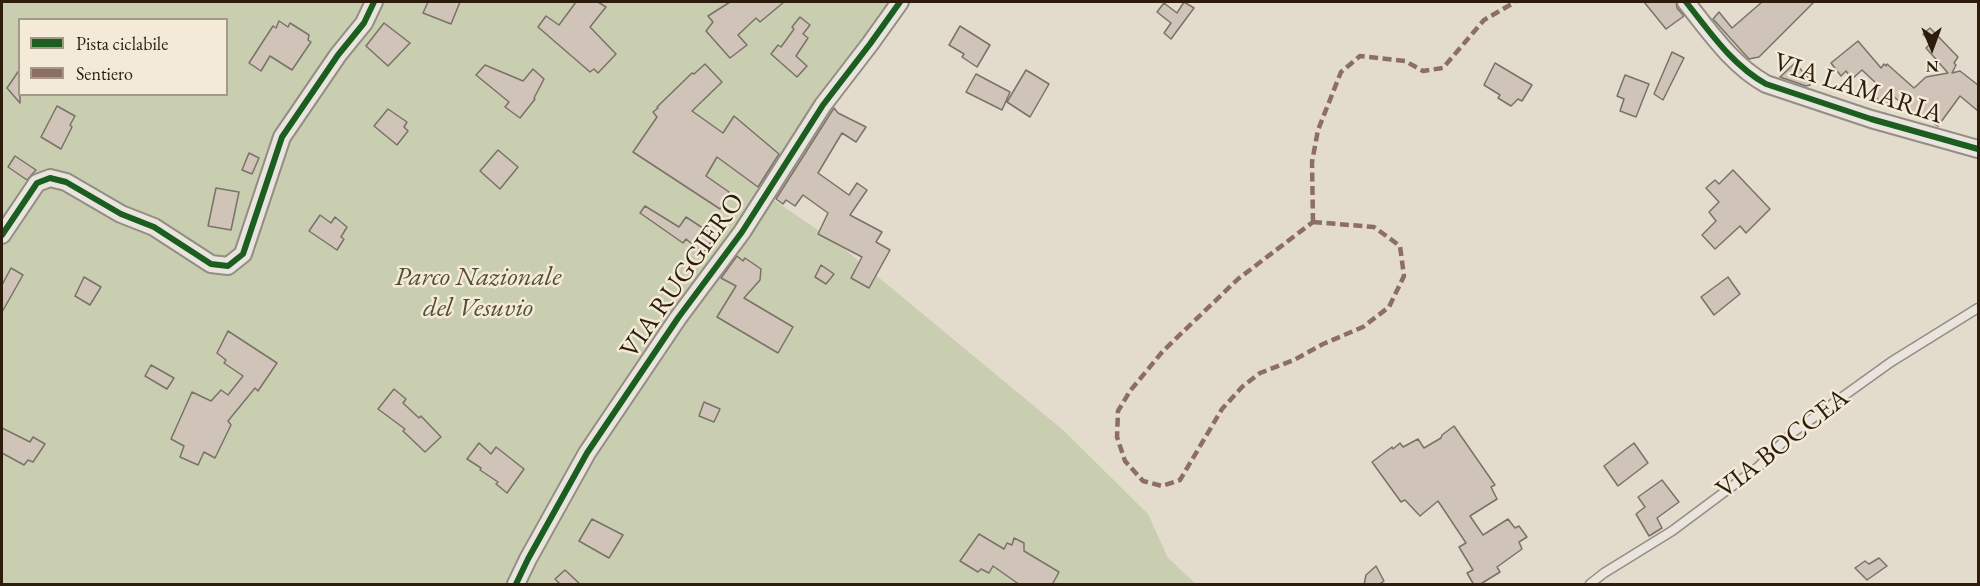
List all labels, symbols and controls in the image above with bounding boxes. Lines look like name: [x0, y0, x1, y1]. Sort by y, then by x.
legend: [18, 18, 228, 96]
north arrow: [1902, 18, 1962, 78]
text: Pista ciclabile: [76, 32, 168, 55]
street label: VIA LAMARIA: [1769, 46, 1947, 132]
text: N: [1926, 56, 1939, 77]
text: Sentiero: [76, 62, 133, 85]
street label: VIA RUGGIERO: [614, 187, 752, 365]
park label: Parco Nazionale del Vesuvio: [395, 262, 561, 325]
street label: VIA BOCCEA: [1710, 382, 1856, 506]

